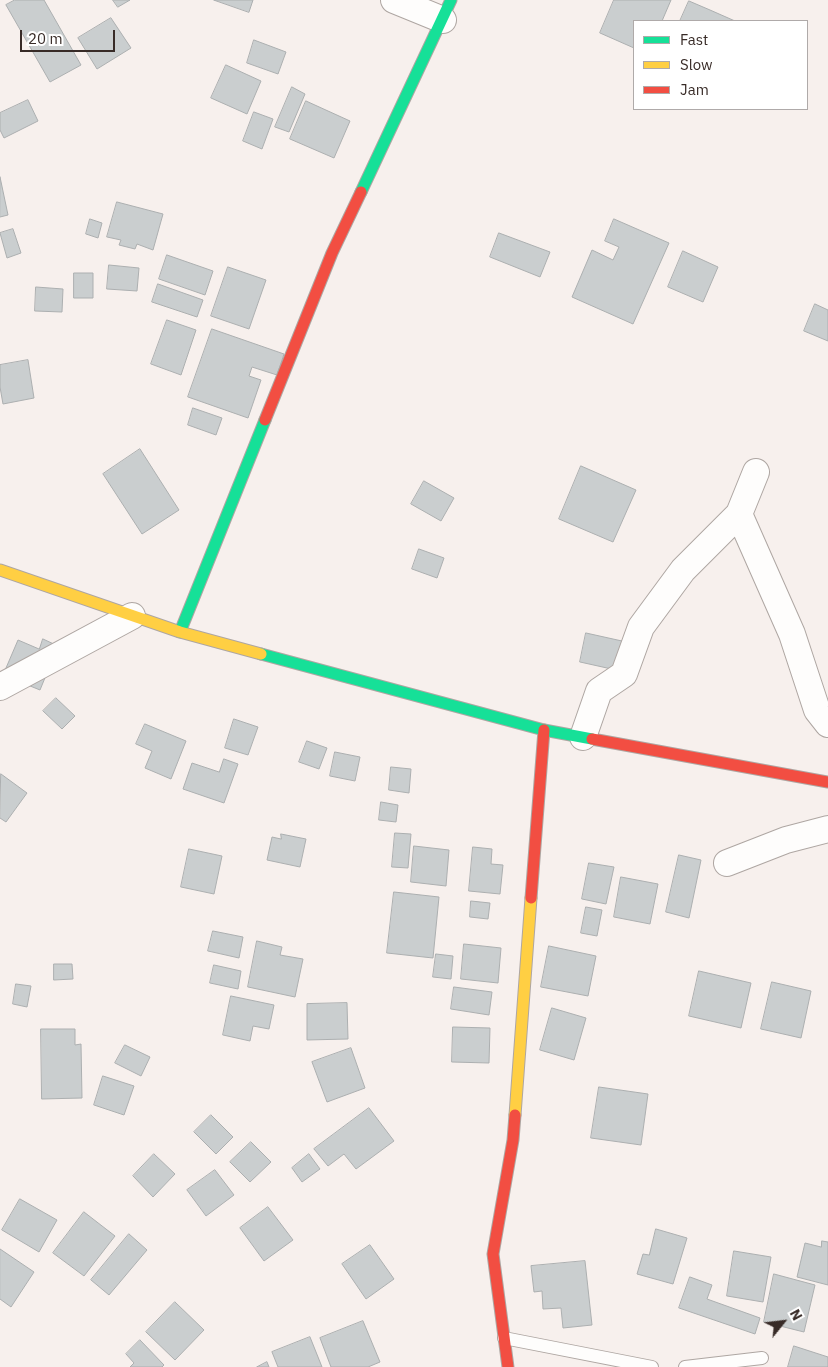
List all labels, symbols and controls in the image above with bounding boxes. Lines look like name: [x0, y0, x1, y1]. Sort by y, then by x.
scale bar: [22, 20, 118, 52]
legend: [633, 20, 808, 110]
text: 20 m: [28, 29, 63, 48]
text: Fast: [680, 30, 708, 49]
text: Slow: [680, 55, 713, 74]
text: Jam: [680, 80, 709, 99]
north arrow: [758, 1297, 808, 1347]
text: N: [786, 1306, 806, 1324]

